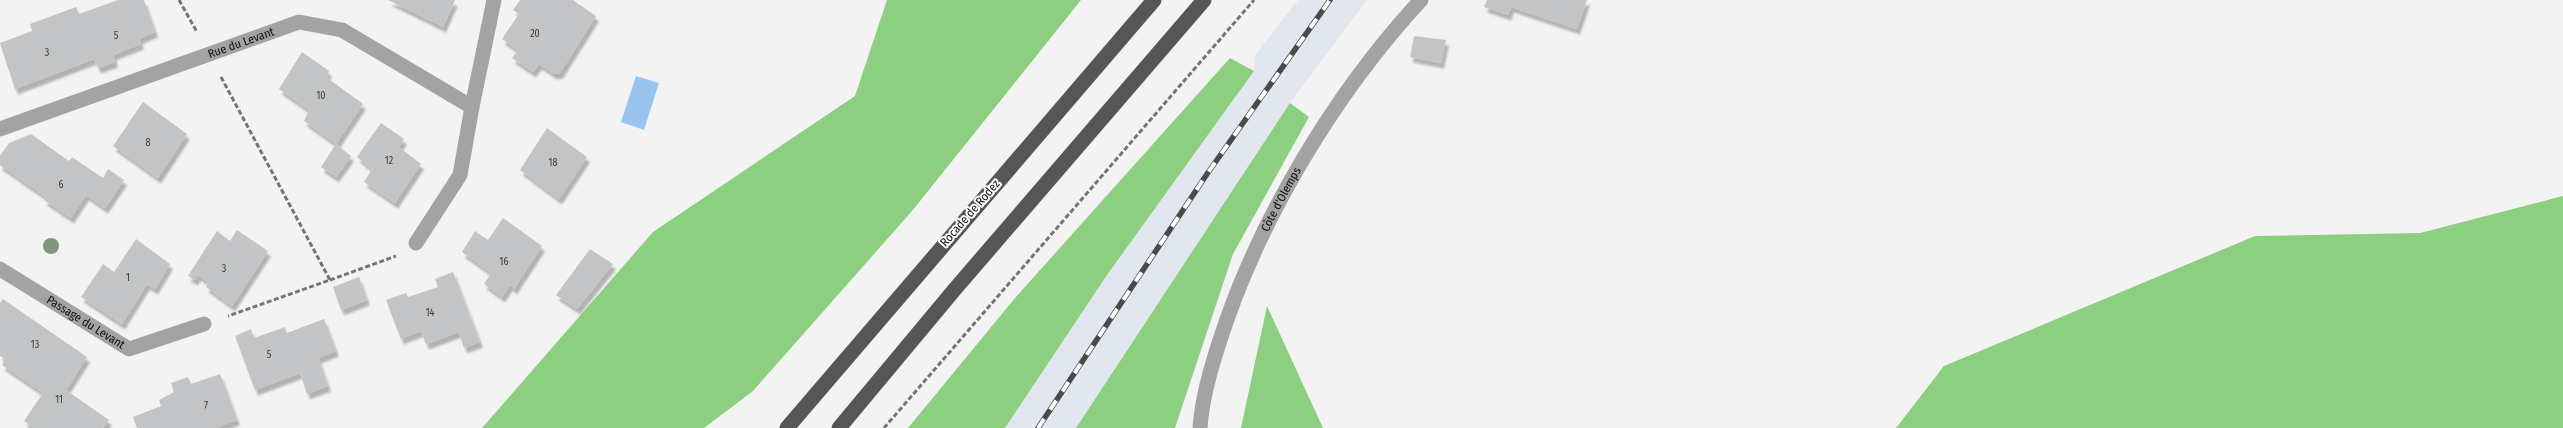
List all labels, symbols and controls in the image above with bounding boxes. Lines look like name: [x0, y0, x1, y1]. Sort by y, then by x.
street label: Rue du Levant: [206, 24, 276, 61]
house number: 20: [530, 28, 540, 40]
house number: 5: [114, 30, 119, 42]
house number: 3: [45, 47, 50, 59]
house number: 10: [316, 90, 326, 102]
house number: 8: [146, 137, 151, 149]
house number: 12: [385, 155, 394, 167]
house number: 18: [549, 157, 557, 169]
street label: Côte d'Olemps: [1258, 165, 1304, 234]
street label: Rocade de Rodez: [937, 177, 1003, 249]
house number: 6: [59, 179, 64, 191]
house number: 16: [500, 256, 508, 268]
house number: 3: [222, 263, 227, 275]
house number: 1: [126, 272, 130, 284]
street label: Passage du Levant: [44, 293, 128, 352]
house number: 14: [426, 307, 435, 319]
house number: 13: [31, 339, 40, 351]
house number: 5: [267, 349, 272, 361]
house number: 11: [55, 394, 63, 406]
house number: 7: [204, 400, 208, 412]

